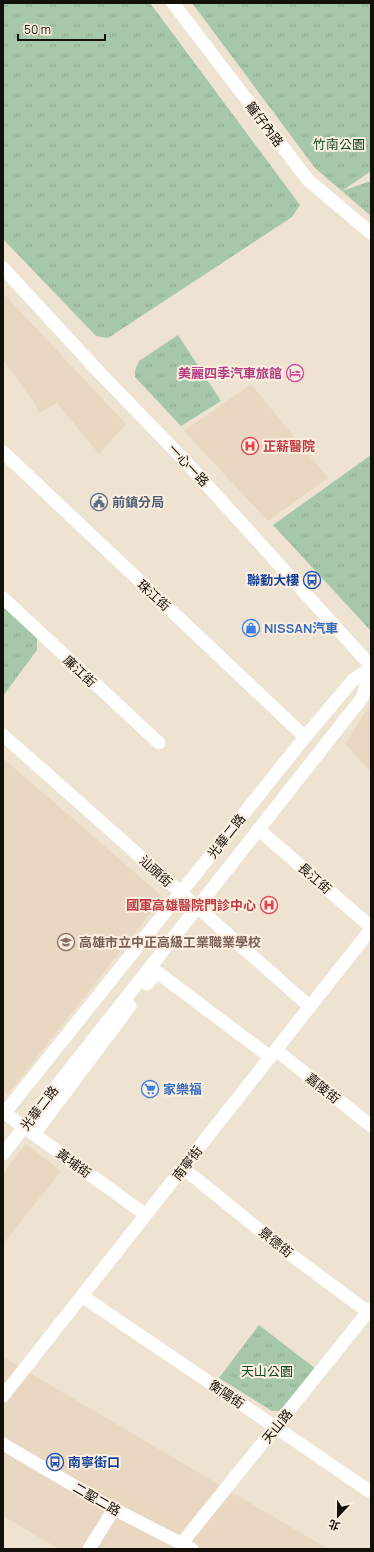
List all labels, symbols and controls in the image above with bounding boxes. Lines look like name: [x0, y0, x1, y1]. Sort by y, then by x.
scale bar: [18, 16, 105, 42]
text: 50 m: [24, 21, 51, 38]
street label: 籬仔內路: [242, 98, 288, 150]
park label: 竹南公園: [313, 135, 365, 153]
hotel icon: 美麗四季汽車旅館: [285, 363, 305, 383]
place label: 美麗四季汽車旅館: [178, 364, 282, 382]
hospital icon: 正薪醫院: [240, 436, 260, 456]
place label: 正薪醫院: [263, 437, 315, 455]
street label: 一心一路: [165, 440, 213, 490]
public building icon: 前鎮分局: [89, 492, 109, 512]
place label: 前鎮分局: [112, 493, 164, 511]
bus stop icon: 聯勤大樓: [302, 570, 322, 590]
place label: 聯勤大樓: [247, 571, 299, 589]
street label: 珠江街: [133, 575, 175, 615]
shop icon: NISSAN汽車: [241, 618, 261, 638]
place label: NISSAN汽車: [264, 619, 338, 637]
street label: 廉江街: [60, 651, 100, 691]
street label: 光華二路: [203, 810, 249, 862]
street label: 汕頭街: [135, 851, 177, 891]
street label: 長江街: [294, 858, 336, 898]
hospital icon: 國軍高雄醫院門診中心: [259, 895, 279, 915]
place label: 國軍高雄醫院門診中心: [126, 896, 256, 914]
school or university icon: 高雄市立中正高級工業職業學校: [56, 932, 76, 952]
place label: 高雄市立中正高級工業職業學校: [79, 933, 261, 951]
street label: 嘉陵街: [302, 1069, 344, 1107]
supermarket icon: 家樂福: [140, 1079, 160, 1099]
place label: 家樂福: [163, 1080, 202, 1098]
street label: 光華二路: [16, 1082, 62, 1134]
street label: 南寧街: [168, 1142, 206, 1184]
street label: 黃埔街: [53, 1144, 95, 1182]
street label: 景德街: [255, 1223, 297, 1261]
park label: 天山公園: [241, 1362, 293, 1380]
street label: 衡陽街: [206, 1376, 248, 1412]
street label: 天山路: [258, 1405, 296, 1447]
bus stop icon: 南寧街口: [45, 1452, 65, 1472]
place label: 南寧街口: [68, 1453, 120, 1471]
street label: 二聖二路: [70, 1478, 124, 1520]
north arrow: [318, 1496, 358, 1536]
text: 北: [326, 1517, 342, 1535]

